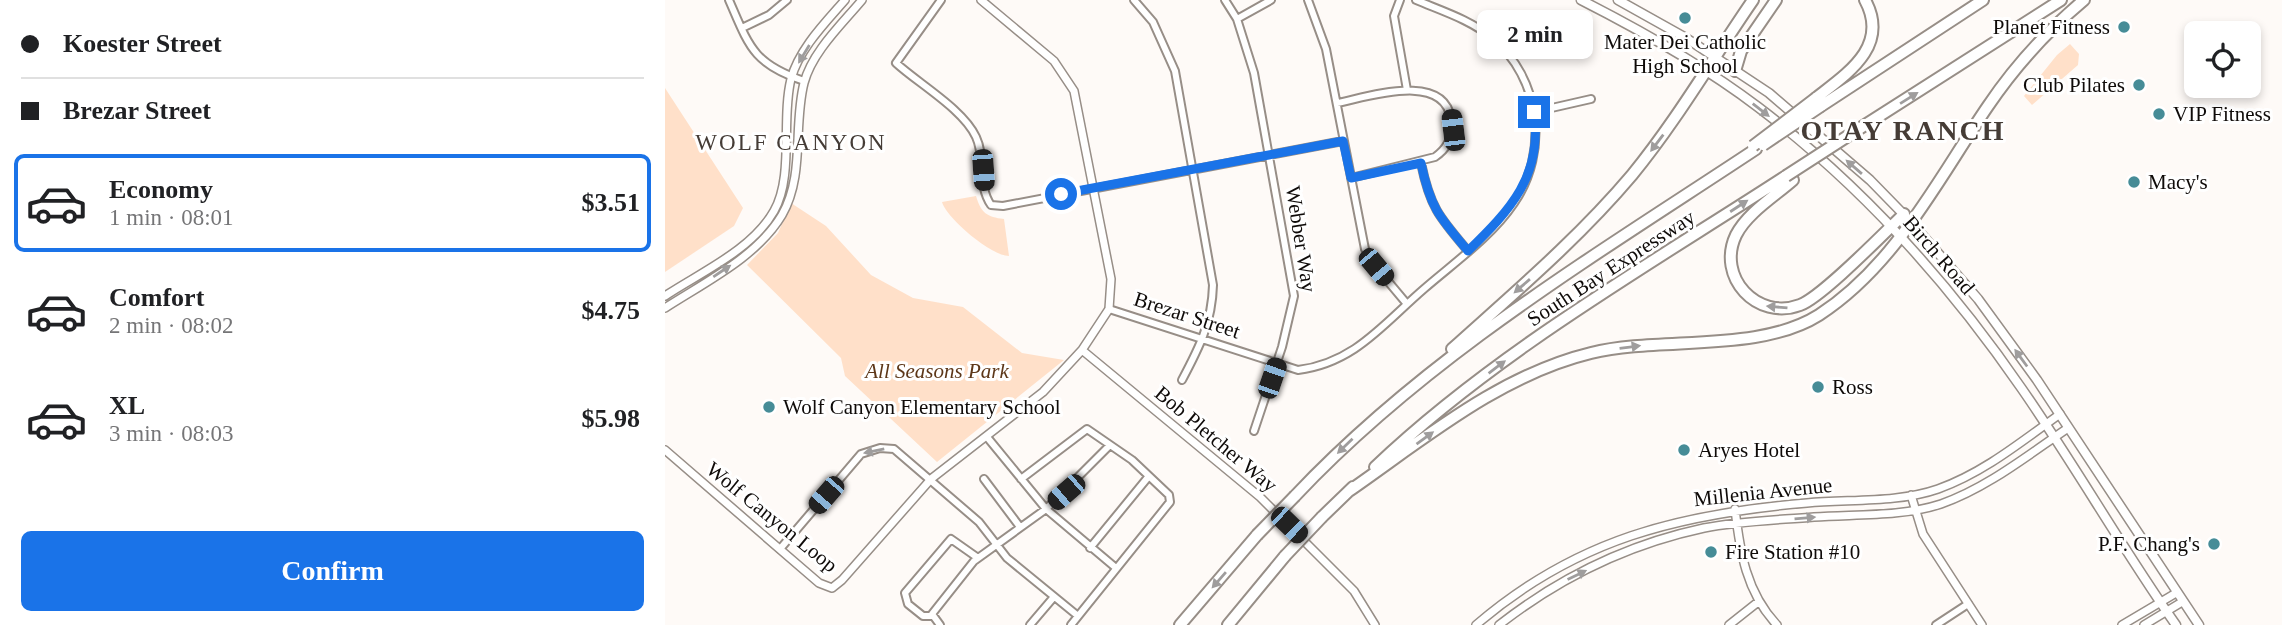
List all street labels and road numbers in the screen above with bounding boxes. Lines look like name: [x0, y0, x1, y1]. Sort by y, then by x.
street label: Webber Way: [1281, 184, 1321, 295]
street label: South Bay Expressway: [1523, 205, 1700, 331]
street label: Birch Road: [1898, 211, 1980, 300]
street label: Brezar Street: [1131, 287, 1243, 343]
street label: Bob Pletcher Way: [1150, 381, 1282, 497]
street label: Wolf Canyon Loop: [702, 457, 842, 577]
street label: Millenia Avenue: [1693, 473, 1833, 511]

